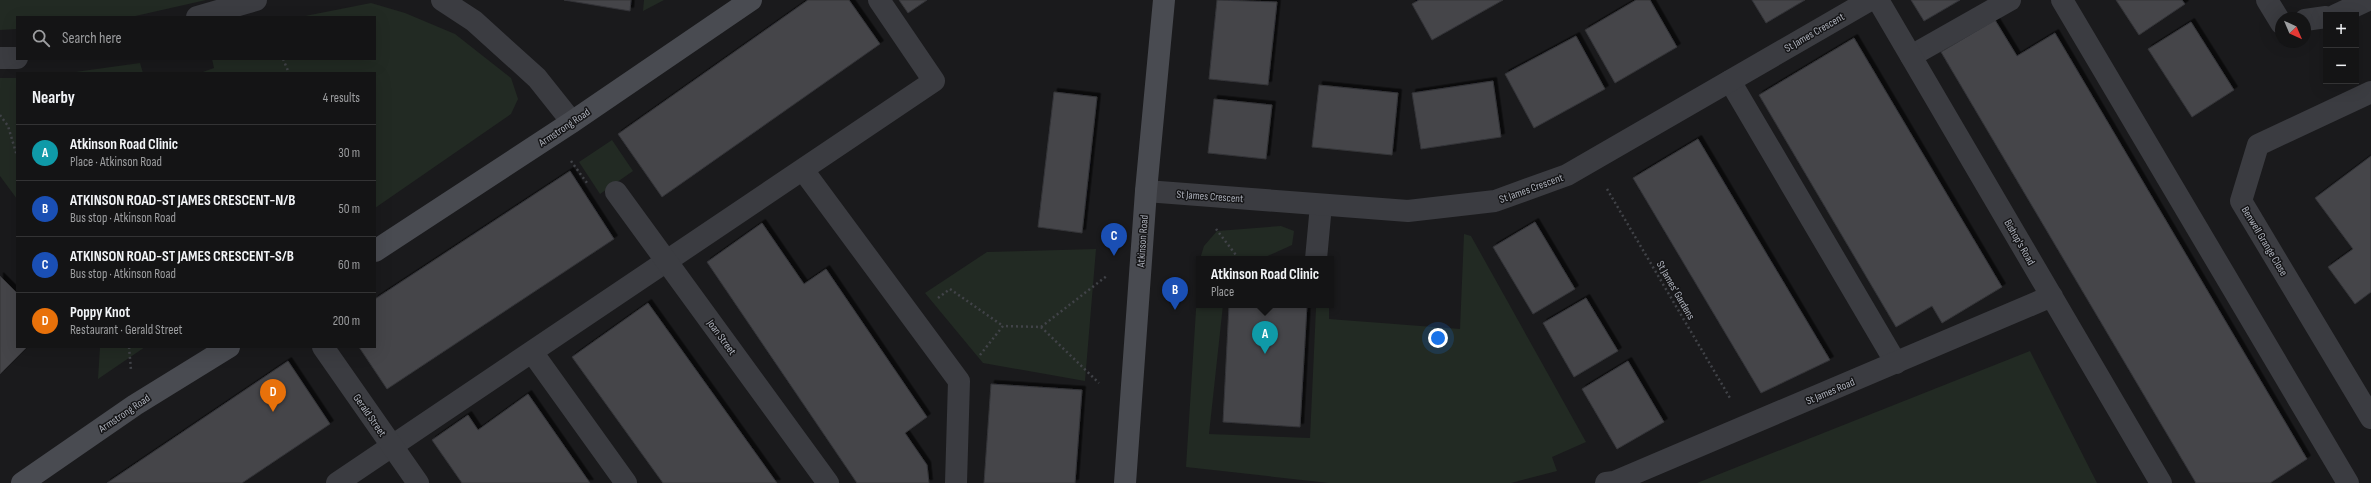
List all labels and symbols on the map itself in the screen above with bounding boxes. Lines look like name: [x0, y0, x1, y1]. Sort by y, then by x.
street label: St James Crescent: [1782, 10, 1847, 55]
north arrow: [2275, 12, 2311, 48]
street label: Armstrong Road: [535, 105, 593, 150]
street label: St James Crescent: [1497, 171, 1565, 206]
street label: St James Crescent: [1176, 188, 1245, 205]
street label: Benwell Grange Close: [2239, 204, 2290, 278]
street label: Atkinson Road: [1134, 214, 1151, 269]
street label: Bishop's Road: [2001, 217, 2038, 268]
pin: C: [1101, 223, 1127, 256]
street label: St James' Gardens: [1654, 259, 1698, 322]
pin: B: [1162, 277, 1188, 310]
street label: Joan Street: [704, 316, 739, 358]
pin: A: [1252, 321, 1278, 354]
your location: [1428, 328, 1448, 348]
street label: St James Road: [1804, 375, 1857, 408]
pin: D: [260, 379, 286, 412]
street label: Armstrong Road: [95, 391, 153, 436]
street label: Gerald Street: [350, 392, 389, 440]

